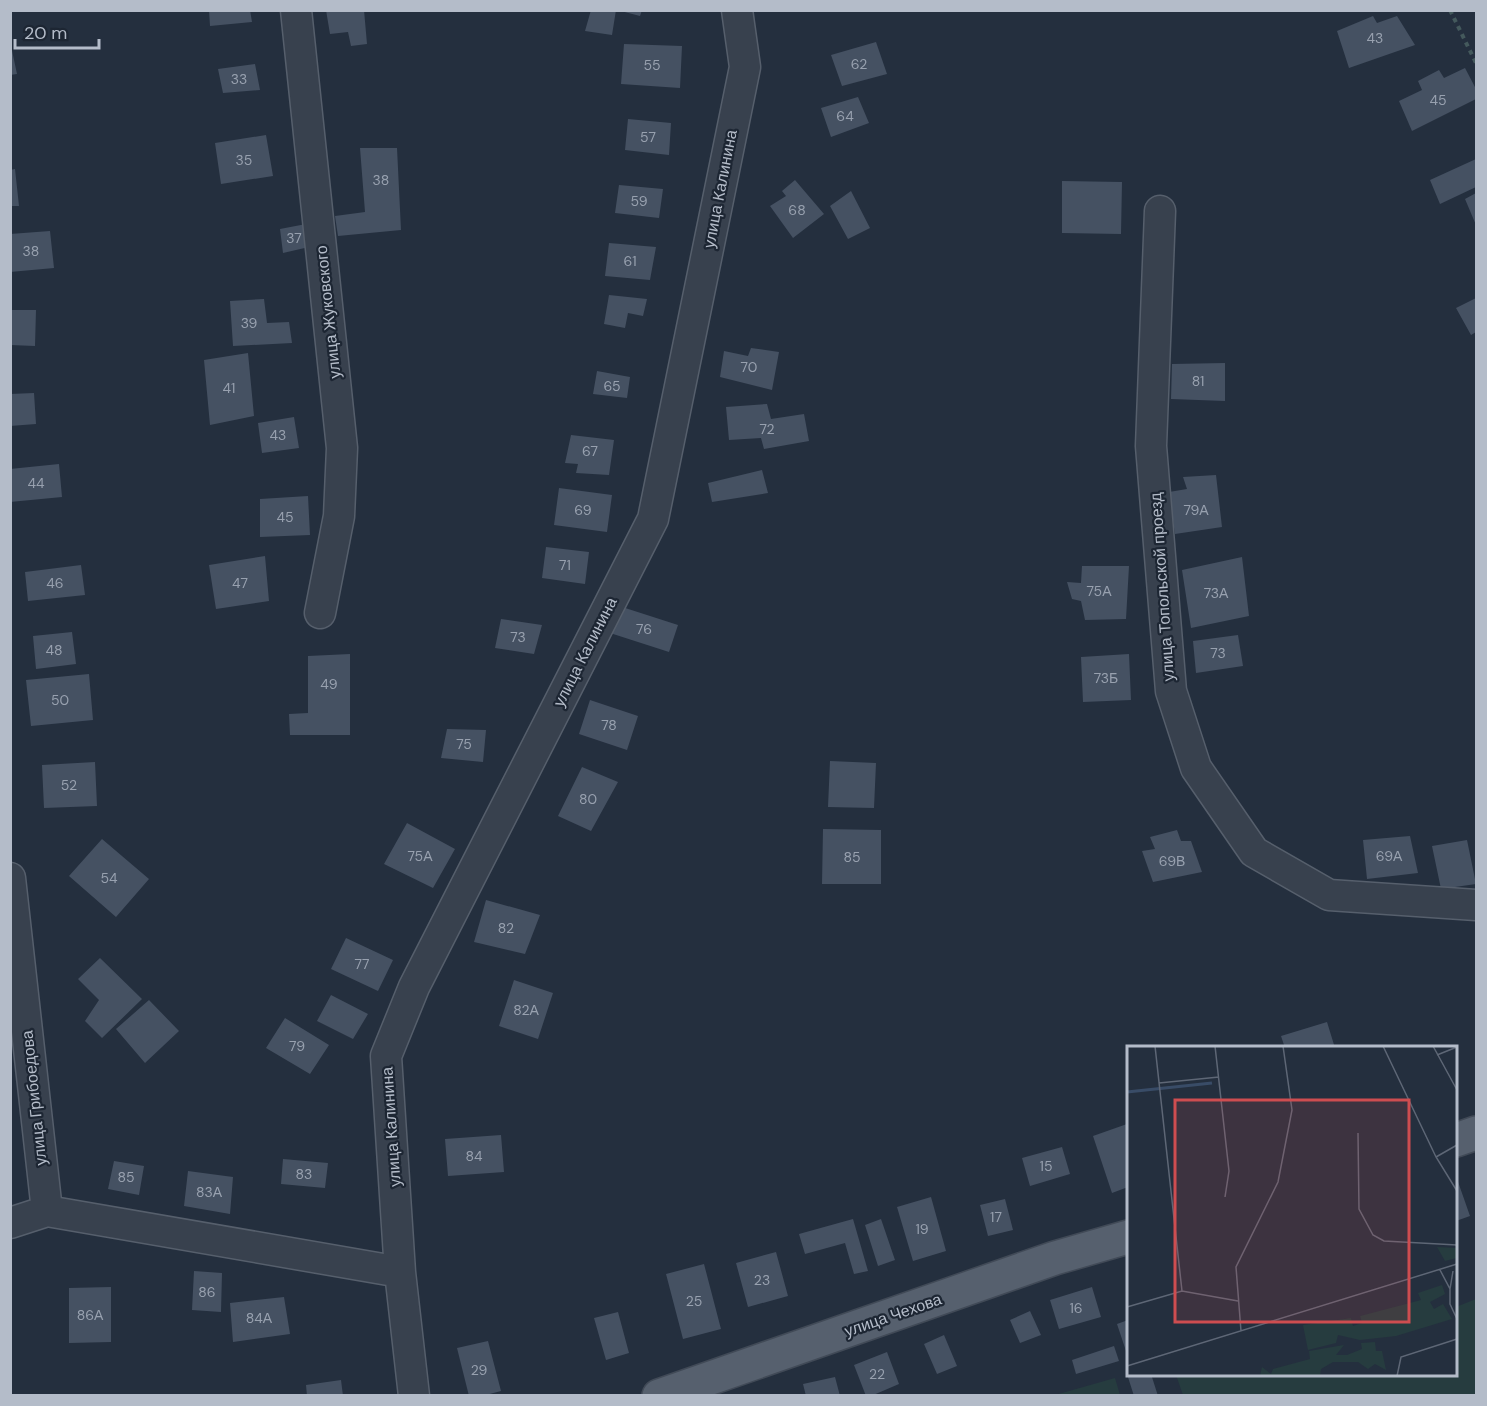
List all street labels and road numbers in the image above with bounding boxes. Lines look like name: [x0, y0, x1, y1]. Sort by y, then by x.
street label: улица Калинина: [698, 128, 742, 250]
street label: улица Жуковского: [311, 244, 345, 380]
street label: улица Топольской проезд: [1145, 491, 1179, 682]
street label: улица Калинина: [548, 594, 622, 710]
street label: улица Грибоедова: [16, 1029, 52, 1167]
street label: улица Калинина: [376, 1066, 406, 1188]
street label: улица Чехова: [842, 1289, 944, 1341]

